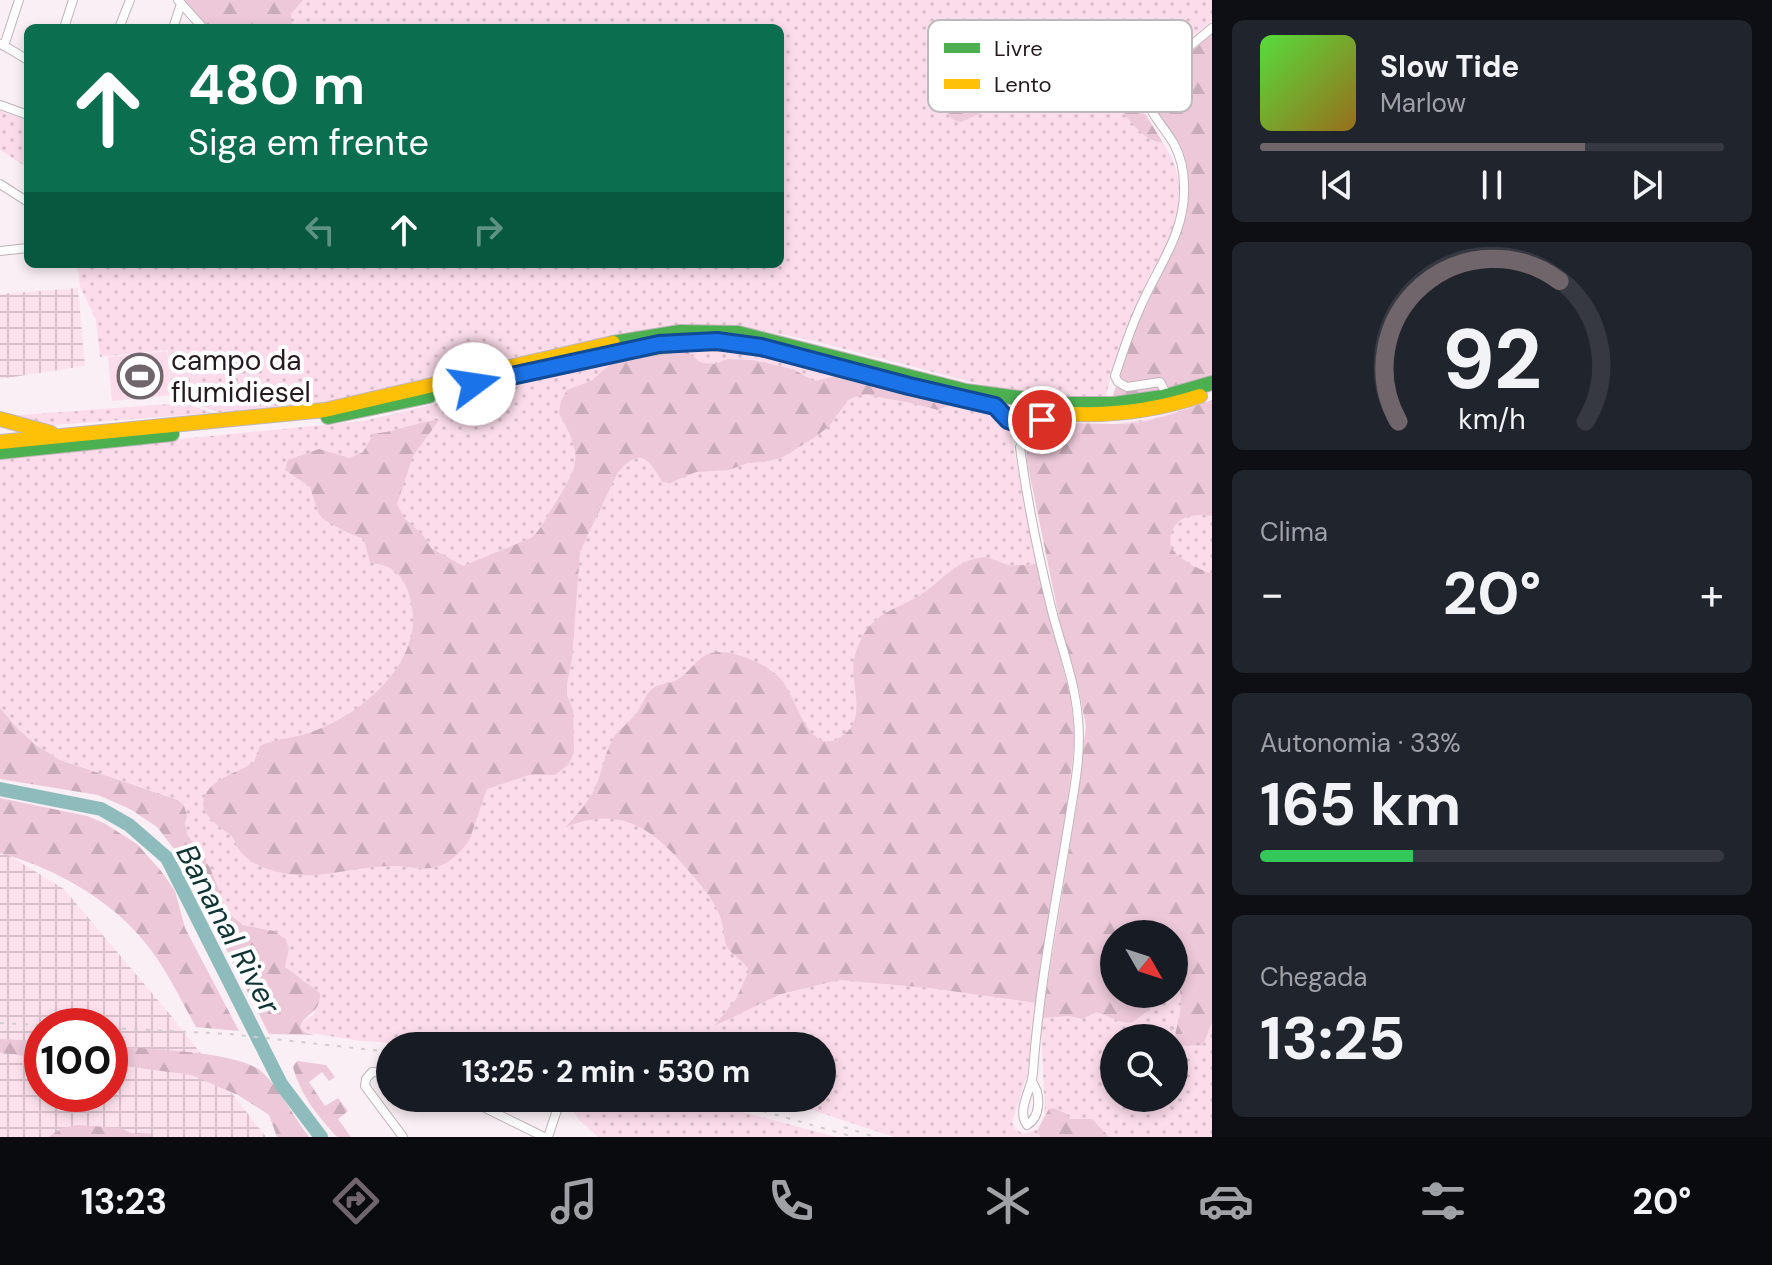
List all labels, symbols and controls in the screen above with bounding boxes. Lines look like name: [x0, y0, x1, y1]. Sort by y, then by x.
legend: [928, 20, 1192, 112]
text: Livre: [994, 34, 1043, 63]
text: Slow Tide: [1380, 47, 1519, 86]
text: 480 m: [188, 48, 365, 121]
icon: ahead: [56, 56, 160, 160]
text: Lento: [994, 70, 1052, 99]
text: Marlow: [1380, 86, 1466, 120]
text: Siga em frente: [188, 119, 429, 166]
icon: previous: [1315, 163, 1359, 207]
icon: pause: [1470, 163, 1514, 207]
icon: next: [1625, 163, 1669, 207]
icon: left: [298, 208, 342, 252]
icon: ahead: [382, 208, 426, 252]
icon: right: [466, 208, 510, 252]
text: 92: [1442, 305, 1542, 414]
place label: campo da flumidiesel: [171, 342, 311, 411]
position arrow: [432, 342, 516, 426]
sports icon: campo da flumidiesel: [116, 352, 164, 400]
pin: [1008, 386, 1076, 454]
icon: arrive: [1020, 398, 1064, 442]
text: km/h: [1458, 401, 1526, 438]
text: Clima: [1260, 515, 1328, 549]
text: 20°: [1443, 554, 1541, 633]
text: −: [1260, 565, 1284, 623]
text: +: [1700, 565, 1724, 623]
text: Autonomia · 33%: [1260, 726, 1461, 760]
text: 165 km: [1260, 765, 1461, 844]
water label: Bananal River: [167, 837, 290, 1021]
north arrow: [1100, 920, 1188, 1008]
map controls: [1100, 920, 1188, 1112]
text: Chegada: [1260, 960, 1367, 994]
text: 13:25: [1260, 999, 1405, 1078]
speed limit sign: 100: [24, 1008, 128, 1112]
button: search: [1100, 1024, 1188, 1112]
text: 13:25 · 2 min · 530 m: [462, 1052, 750, 1091]
icon: directions: [328, 1173, 384, 1229]
icon: music: [546, 1173, 602, 1229]
icon: phone: [763, 1173, 819, 1229]
icon: climate: [980, 1173, 1036, 1229]
icon: car: [1198, 1173, 1254, 1229]
icon: filters: [1415, 1173, 1471, 1229]
text: 13:23: [81, 1178, 167, 1225]
text: 20°: [1632, 1178, 1691, 1225]

